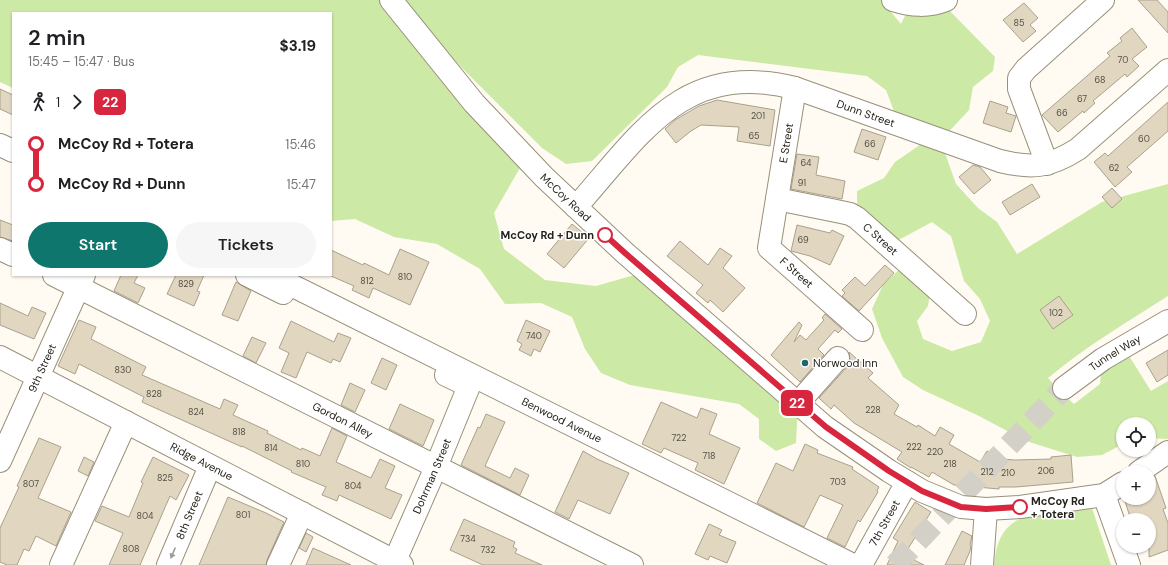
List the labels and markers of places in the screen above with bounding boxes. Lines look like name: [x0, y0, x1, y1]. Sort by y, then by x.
marker: McCoy Rd + Dunn: [597, 227, 613, 243]
place label: McCoy Rd + Dunn: [501, 228, 594, 242]
place label: Norwood Inn: [813, 356, 877, 370]
marker: Norwood Inn: [800, 358, 810, 368]
place label: McCoy Rd + Totera: [1031, 494, 1085, 521]
marker: McCoy Rd + Totera: [1012, 499, 1028, 515]

